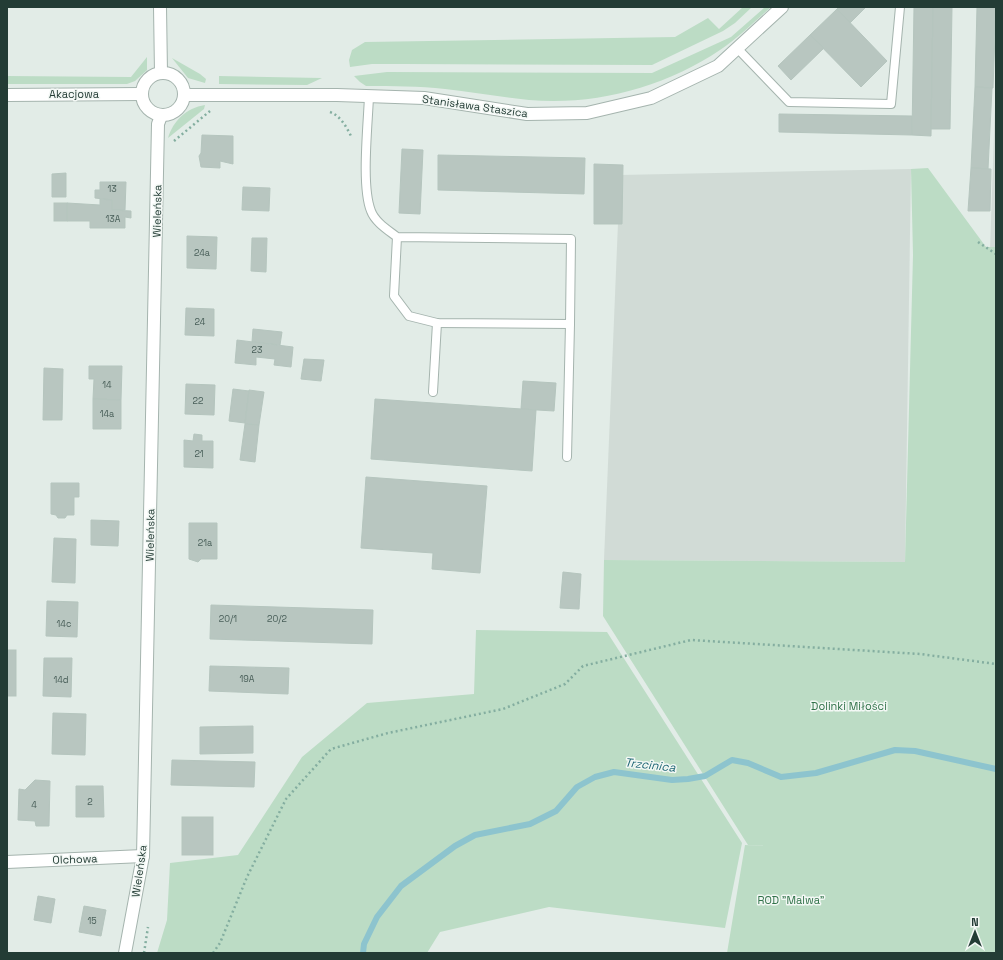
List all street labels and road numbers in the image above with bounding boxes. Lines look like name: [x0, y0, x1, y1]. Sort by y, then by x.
street label: Akacjowa: [49, 87, 100, 101]
street label: Stanisława Staszica: [421, 92, 529, 120]
street label: Wieleńska: [150, 184, 164, 237]
street label: Wieleńska: [143, 508, 157, 561]
street label: Wieleńska: [128, 843, 150, 898]
street label: Olchowa: [52, 851, 98, 867]

